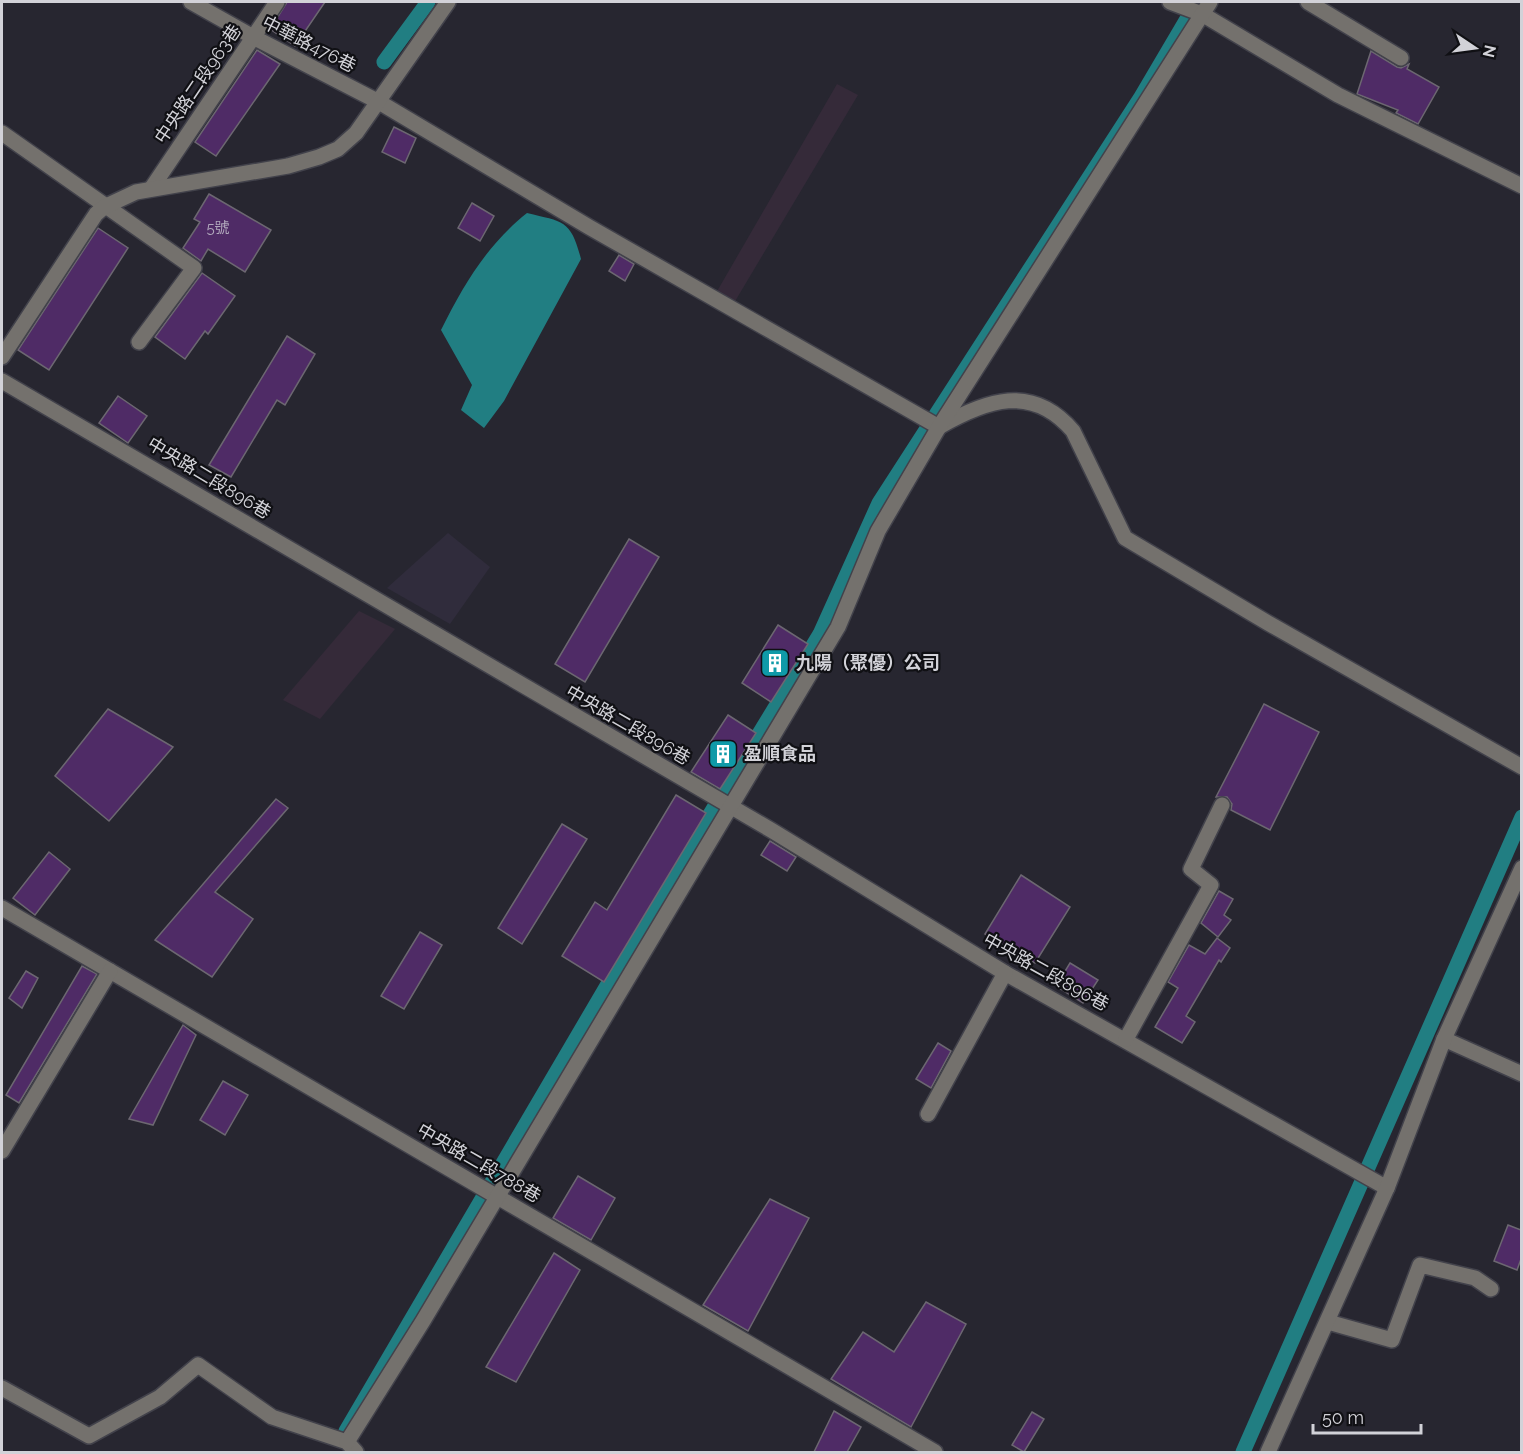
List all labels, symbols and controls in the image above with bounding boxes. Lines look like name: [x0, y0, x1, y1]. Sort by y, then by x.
street label: 中華路476巷: [259, 11, 360, 76]
north arrow: [1445, 18, 1505, 78]
street label: 中央路二段963巷: [150, 20, 245, 147]
text: N: [1478, 43, 1500, 59]
house number: 5號: [206, 219, 230, 237]
street label: 中央路二段896巷: [144, 432, 275, 523]
building icon: 九陽（聚優）公司: [759, 647, 791, 679]
place label: 九陽（聚優）公司: [796, 652, 940, 673]
street label: 中央路二段896巷: [562, 680, 694, 769]
building icon: 盈順食品: [707, 738, 739, 770]
place label: 盈順食品: [744, 743, 816, 764]
street label: 中央路二段896巷: [980, 928, 1113, 1015]
street label: 中央路二段788巷: [414, 1119, 545, 1206]
scale bar: [1313, 1397, 1421, 1435]
text: 50 m: [1322, 1407, 1364, 1428]

